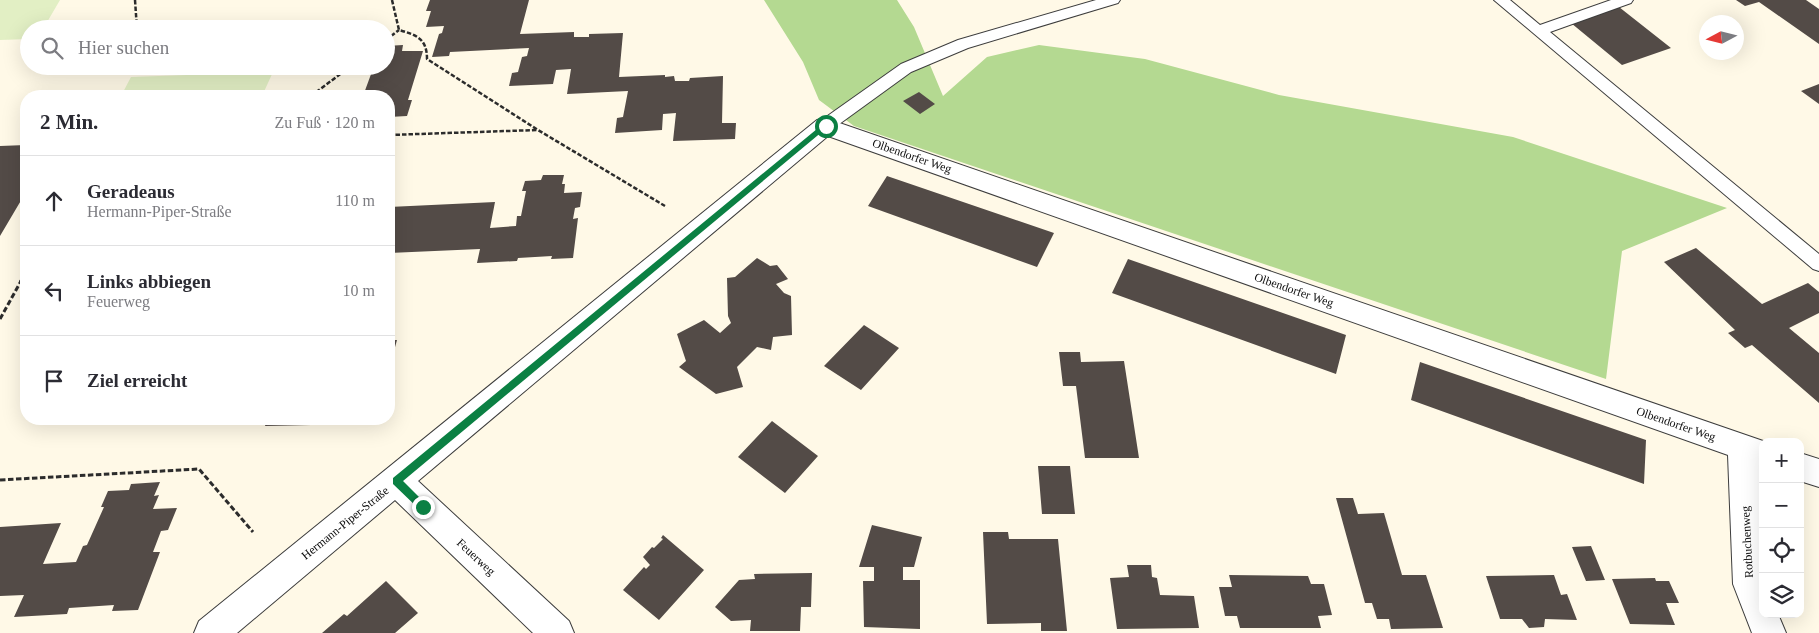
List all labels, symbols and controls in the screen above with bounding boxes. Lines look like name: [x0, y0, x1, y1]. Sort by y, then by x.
north arrow: [1699, 15, 1744, 60]
search box: [20, 20, 395, 75]
icon: search: [38, 34, 66, 62]
text: Hier suchen: [78, 37, 169, 58]
text: 2 Min.: [40, 110, 98, 134]
text: Zu Fuß · 120 m: [275, 114, 375, 131]
route start: [815, 115, 838, 138]
street label: Olbendorfer Weg: [870, 136, 954, 176]
text: Geradeaus: [87, 181, 175, 202]
icon: ahead: [40, 187, 68, 215]
text: 110 m: [335, 192, 375, 209]
text: Hermann-Piper-Straße: [87, 203, 232, 220]
street label: Olbendorfer Weg: [1252, 270, 1336, 310]
text: Links abbiegen: [87, 271, 211, 292]
icon: left: [40, 277, 68, 305]
text: 10 m: [343, 282, 375, 299]
text: Feuerweg: [87, 293, 150, 310]
icon: arrive: [40, 367, 68, 395]
text: Ziel erreicht: [87, 370, 187, 391]
street label: Olbendorfer Weg: [1634, 404, 1718, 444]
map controls: [1759, 438, 1804, 618]
button: +: [1759, 438, 1804, 483]
street label: Hermann-Piper-Straße: [298, 483, 392, 563]
button: −: [1759, 483, 1804, 528]
route end: [412, 496, 435, 519]
street label: Rotbuchenweg: [1738, 506, 1756, 578]
button: locate: [1759, 528, 1804, 573]
street label: Feuerweg: [454, 536, 498, 578]
button: layers: [1759, 573, 1804, 618]

